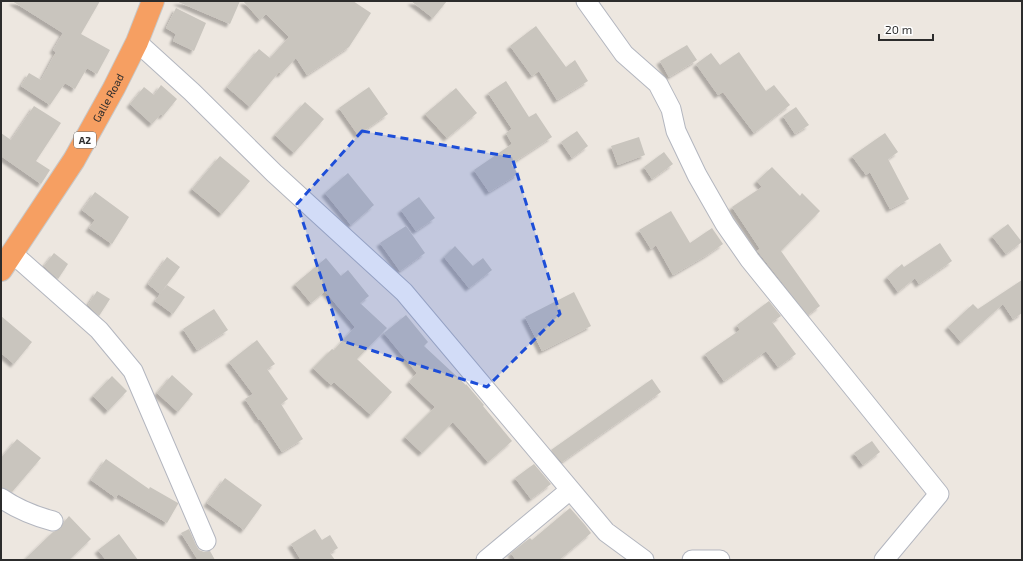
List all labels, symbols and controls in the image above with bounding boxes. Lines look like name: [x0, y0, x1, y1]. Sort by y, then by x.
scale bar: [879, 16, 933, 42]
text: 20 m: [885, 22, 912, 36]
street label: Galle Road: [89, 71, 126, 124]
road number: A2: [74, 132, 96, 148]

